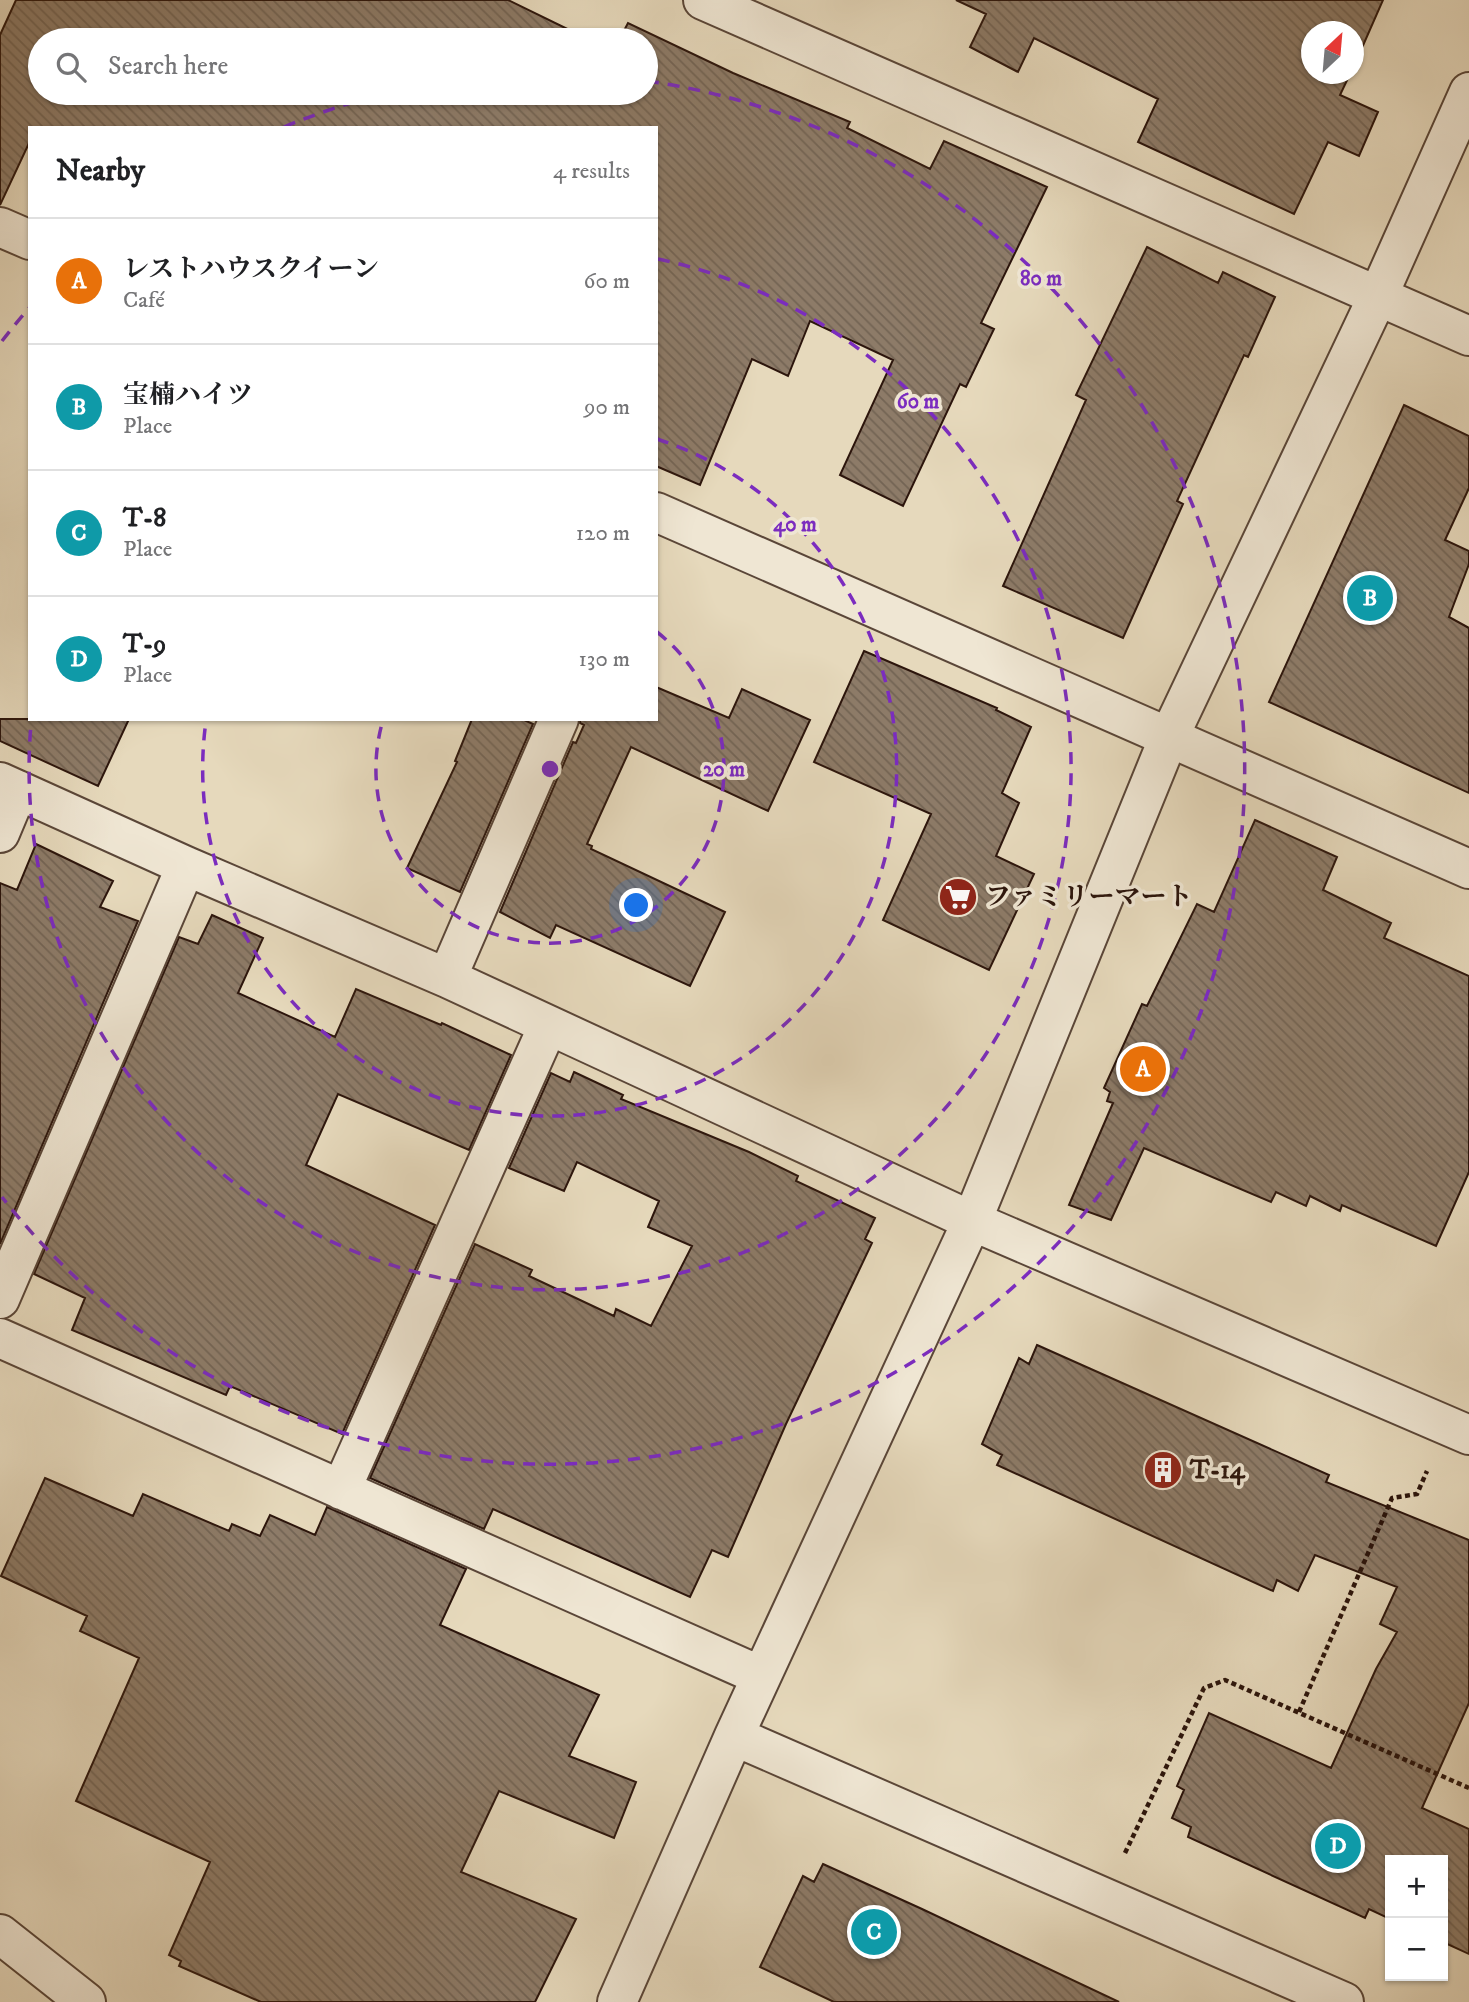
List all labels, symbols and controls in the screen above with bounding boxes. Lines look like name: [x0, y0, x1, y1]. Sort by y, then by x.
north arrow: [1301, 21, 1364, 84]
search box: [28, 28, 658, 105]
icon: search: [52, 48, 90, 86]
text: Search here: [108, 50, 228, 83]
text: Nearby: [56, 153, 145, 190]
text: 4 results: [553, 157, 630, 186]
text: レストハウスクイーン: [123, 253, 379, 286]
text: 80 m: [1020, 266, 1062, 292]
text: A: [72, 267, 86, 296]
text: 60 m: [583, 267, 630, 296]
text: Café: [123, 286, 165, 315]
text: 宝楠ハイツ: [123, 379, 253, 412]
text: 60 m: [897, 389, 939, 415]
text: B: [72, 393, 86, 422]
text: 90 m: [584, 393, 630, 422]
text: Place: [123, 412, 172, 441]
text: T-8: [123, 502, 166, 535]
text: 40 m: [773, 512, 817, 538]
text: C: [71, 519, 87, 548]
text: 120 m: [576, 519, 630, 548]
text: Place: [123, 535, 172, 564]
pin: B: [1347, 572, 1393, 624]
text: T-9: [123, 628, 166, 661]
text: D: [70, 645, 88, 674]
text: 130 m: [578, 645, 630, 674]
text: Place: [123, 661, 172, 690]
centre of rings: [538, 757, 562, 781]
text: 20 m: [703, 757, 745, 783]
supermarket icon: ファミリーマート: [937, 876, 979, 918]
place label: ファミリーマート: [985, 881, 1192, 914]
your location: [619, 888, 653, 922]
pin: A: [1120, 1043, 1166, 1095]
building icon: T-14: [1142, 1449, 1184, 1491]
place label: T-14: [1189, 1454, 1246, 1487]
pin: D: [1315, 1820, 1361, 1872]
map controls: [1385, 1855, 1448, 1981]
button: +: [1385, 1855, 1448, 1918]
pin: C: [851, 1906, 897, 1958]
button: −: [1385, 1918, 1448, 1981]

